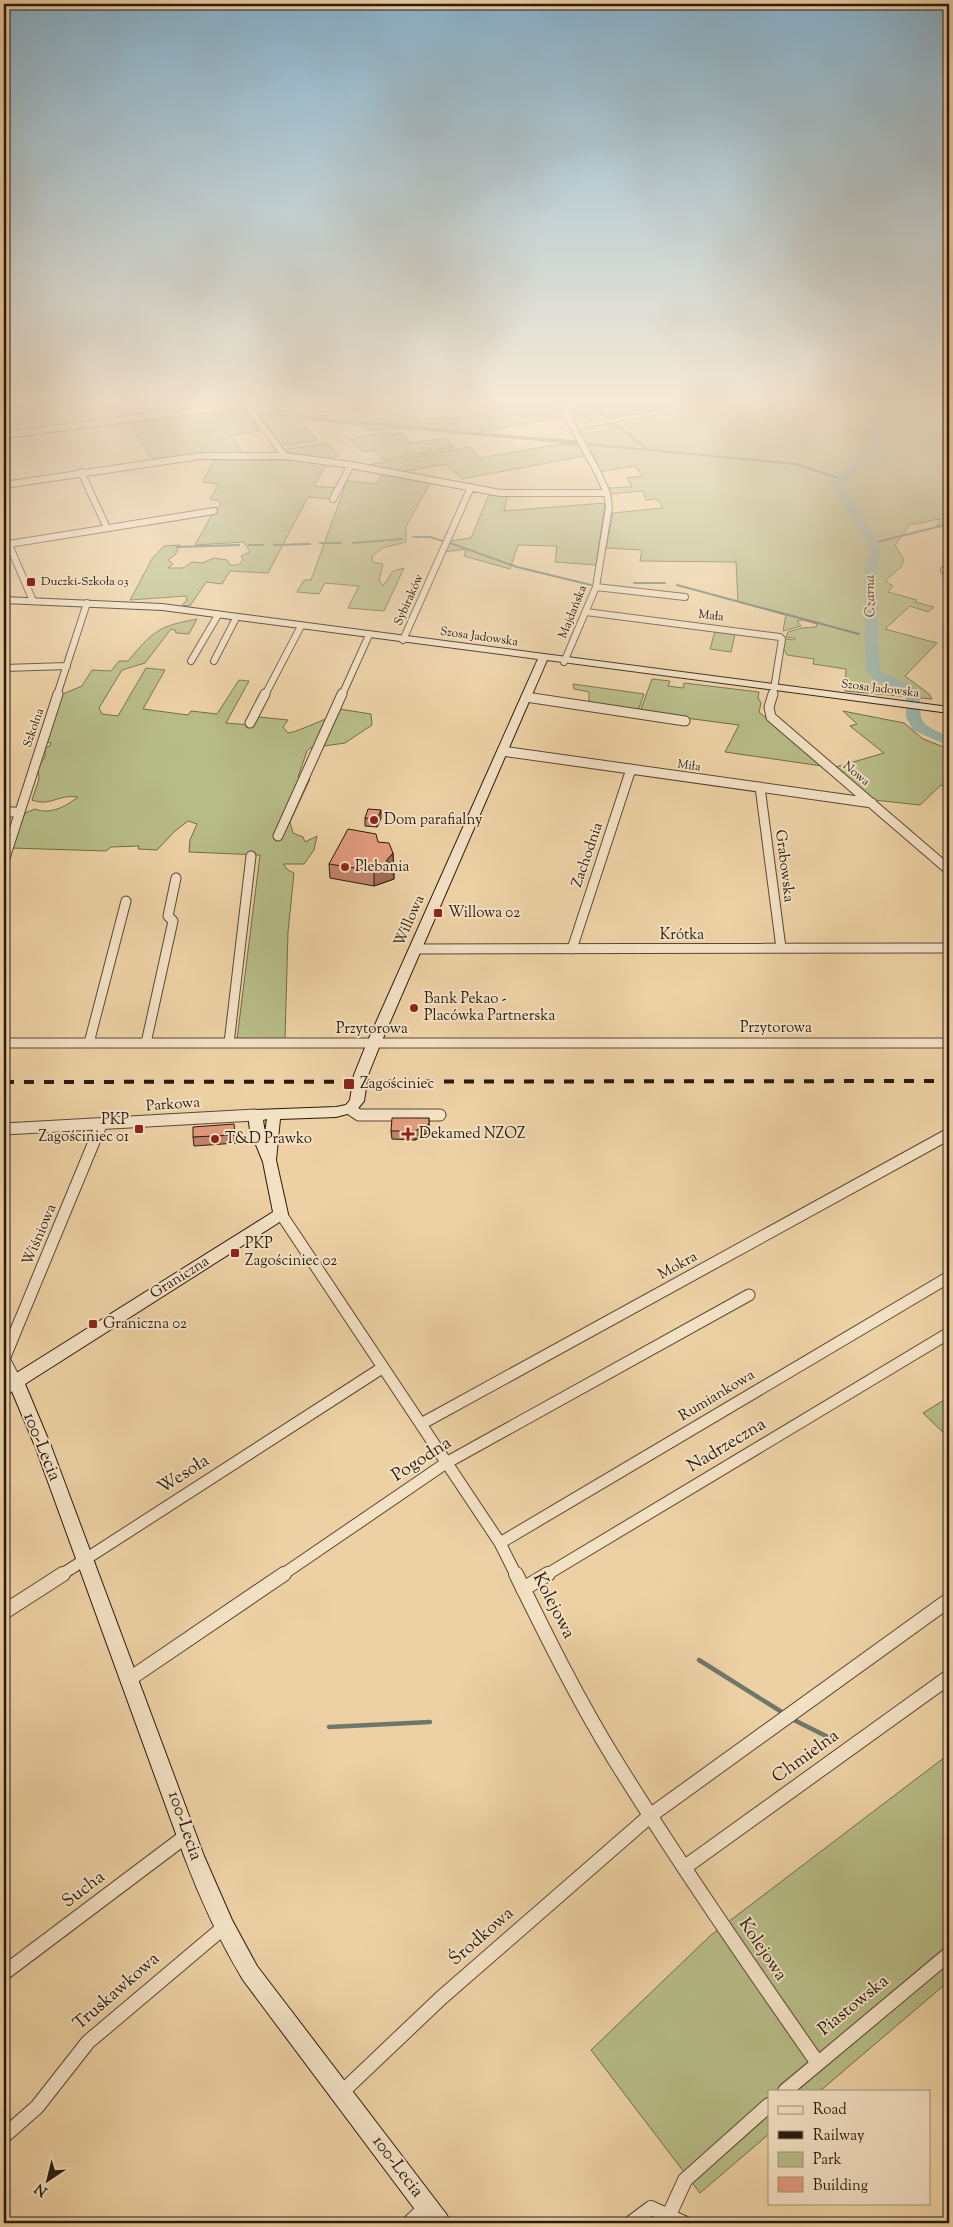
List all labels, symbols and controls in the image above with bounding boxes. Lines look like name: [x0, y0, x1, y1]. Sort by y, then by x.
street label: Sybiraków: [390, 571, 428, 629]
place label: Duczki-Szkoła 03: [41, 573, 129, 591]
water label: Czarna: [861, 575, 881, 617]
marker: Duczki-Szkoła 03: [25, 576, 37, 588]
street label: Majdańska: [554, 582, 592, 641]
street label: Mała: [697, 606, 725, 627]
street label: Szosa Jadowska: [439, 623, 520, 651]
street label: Szosa Jadowska: [840, 675, 921, 703]
street label: Szkolna: [19, 705, 49, 750]
street label: Miła: [676, 755, 702, 777]
street label: Nowa: [839, 757, 874, 791]
place label: Dom parafialny: [384, 810, 483, 831]
marker: Dom parafialny: [368, 814, 380, 826]
street label: Zachodnia: [567, 820, 609, 890]
street label: Grabowska: [769, 829, 799, 904]
place label: Plebania: [355, 857, 410, 878]
marker: Plebania: [339, 861, 351, 873]
street label: Willowa: [389, 892, 431, 950]
place label: Willowa 02: [448, 903, 520, 924]
marker: Willowa 02: [432, 907, 444, 919]
street label: Krótka: [660, 925, 704, 946]
place label: Bank Pekao - Placówka Partnerska: [424, 989, 555, 1027]
marker: Bank Pekao - Placówka Partnerska: [408, 1002, 420, 1014]
street label: Przytorowa: [740, 1018, 812, 1039]
street label: Przytorowa: [336, 1019, 408, 1040]
place label: Zagościniec: [360, 1074, 435, 1095]
marker: Zagościniec: [342, 1077, 356, 1091]
street label: Parkowa: [145, 1093, 201, 1117]
place label: PKP Zagościniec 01: [39, 1110, 130, 1148]
marker: PKP Zagościniec 01: [133, 1123, 145, 1135]
place label: Dekamed NZOZ: [419, 1124, 526, 1145]
marker: Dekamed NZOZ: [401, 1127, 415, 1141]
place label: T&D Prawko: [225, 1129, 312, 1150]
marker: T&D Prawko: [209, 1133, 221, 1145]
street label: Wiśniowa: [18, 1201, 62, 1269]
place label: PKP Zagościniec 02: [245, 1234, 337, 1272]
marker: PKP Zagościniec 02: [229, 1247, 241, 1259]
street label: Mokra: [654, 1247, 702, 1285]
street label: Graniczna: [146, 1252, 214, 1304]
place label: Graniczna 02: [103, 1314, 187, 1335]
marker: Graniczna 02: [87, 1318, 99, 1330]
street label: Rumiankowa: [675, 1365, 759, 1427]
street label: 100-Lecia: [15, 1409, 67, 1485]
street label: Nadrzeczna: [683, 1412, 771, 1480]
street label: Pogodna: [387, 1431, 457, 1489]
street label: Wesoła: [153, 1449, 215, 1501]
street label: Kolejowa: [525, 1568, 581, 1644]
street label: Chmielna: [767, 1724, 845, 1790]
street label: 100-Lecia: [160, 1788, 208, 1864]
street label: Sucha: [57, 1865, 111, 1915]
street label: Środkowa: [443, 1901, 520, 1972]
street label: Kolejowa: [731, 1913, 793, 1987]
street label: Truskawkowa: [68, 1947, 166, 2037]
street label: Piastowska: [813, 1969, 895, 2043]
legend: [768, 2090, 930, 2204]
text: Road: [813, 2100, 847, 2121]
text: Railway: [813, 2126, 865, 2147]
street label: 100-Lecia: [365, 2130, 429, 2204]
text: Park: [813, 2150, 842, 2171]
north arrow: [22, 2154, 72, 2204]
text: Building: [813, 2176, 868, 2197]
text: N: [31, 2178, 52, 2200]

